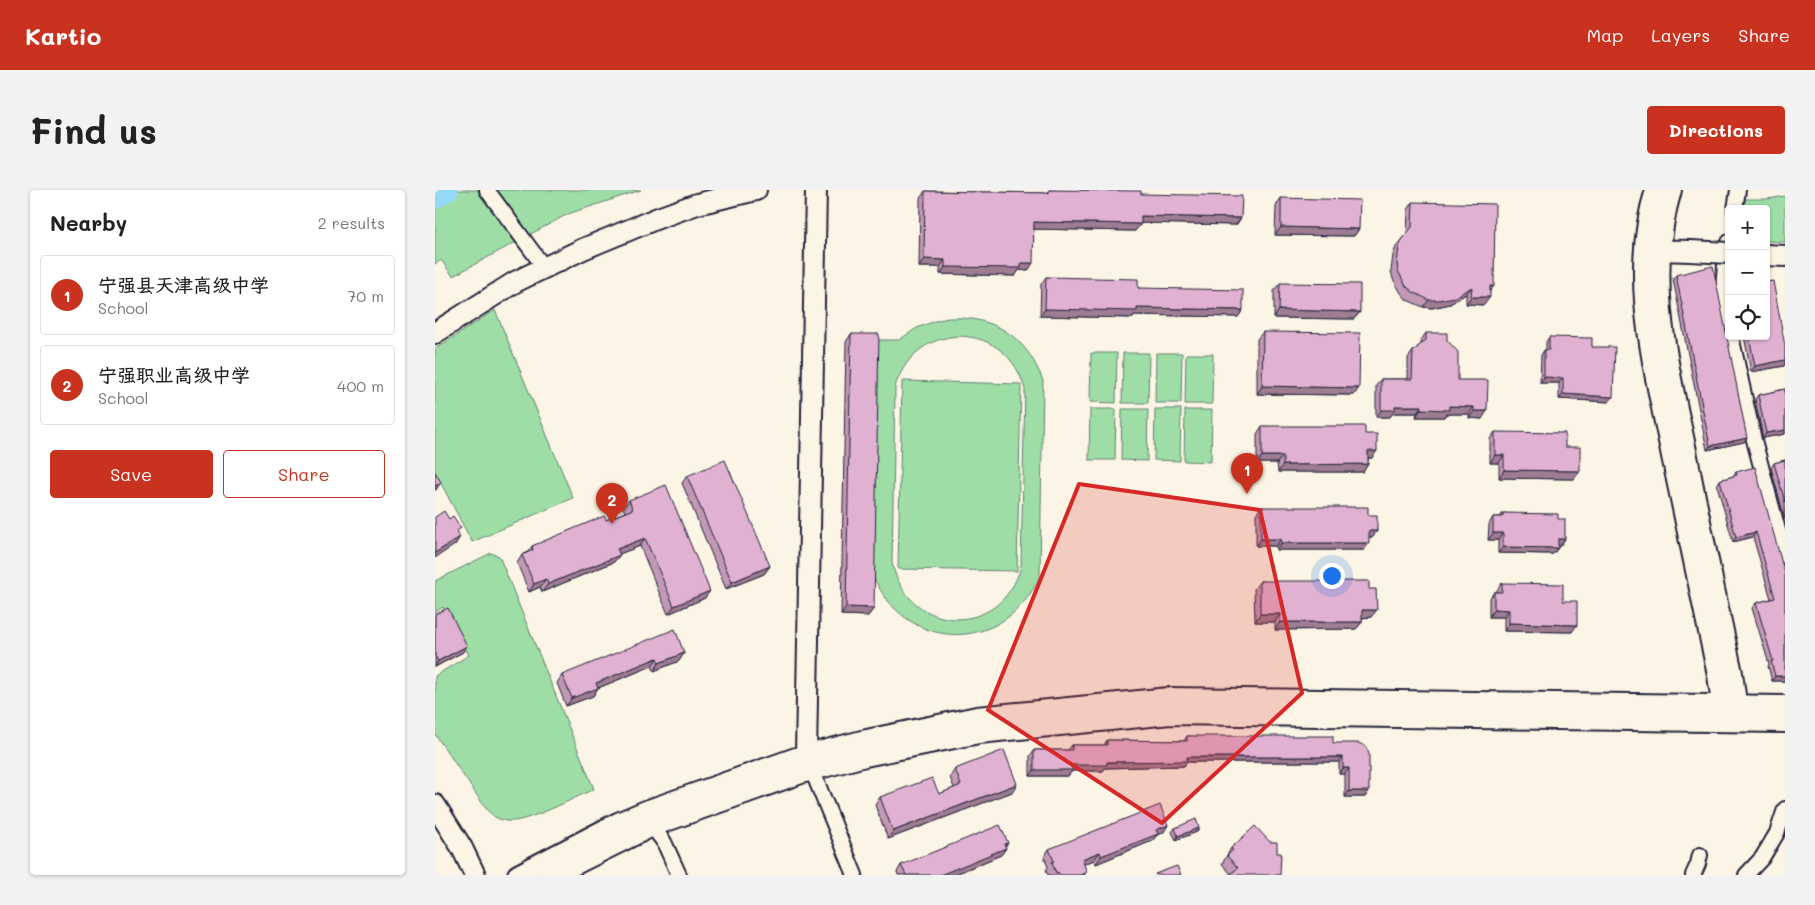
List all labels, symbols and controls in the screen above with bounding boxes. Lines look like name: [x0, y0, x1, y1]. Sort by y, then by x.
text: Kartio: [25, 20, 101, 51]
text: Map: [1587, 23, 1623, 47]
text: Layers: [1651, 23, 1710, 47]
text: Share: [1738, 23, 1790, 47]
button: Directions: [1647, 106, 1785, 154]
text: Find us: [30, 107, 157, 153]
map controls: [1725, 205, 1770, 340]
button: +: [1725, 205, 1770, 250]
text: Nearby: [50, 209, 127, 236]
text: 2 results: [318, 212, 385, 233]
button: −: [1725, 250, 1770, 295]
text: 宁强县天津高级中学: [98, 272, 269, 297]
text: 1: [63, 285, 71, 306]
text: 70 m: [347, 285, 384, 306]
button: locate: [1725, 295, 1770, 340]
text: School: [98, 297, 148, 318]
text: 宁强职业高级中学: [98, 362, 250, 387]
text: 2: [63, 375, 71, 396]
text: 400 m: [337, 375, 384, 396]
text: School: [98, 387, 148, 408]
button: Save: [50, 450, 213, 498]
button: Share: [223, 450, 385, 498]
pin: 1: [1231, 453, 1263, 494]
pin: 2: [596, 483, 628, 524]
your location: [1319, 563, 1345, 589]

